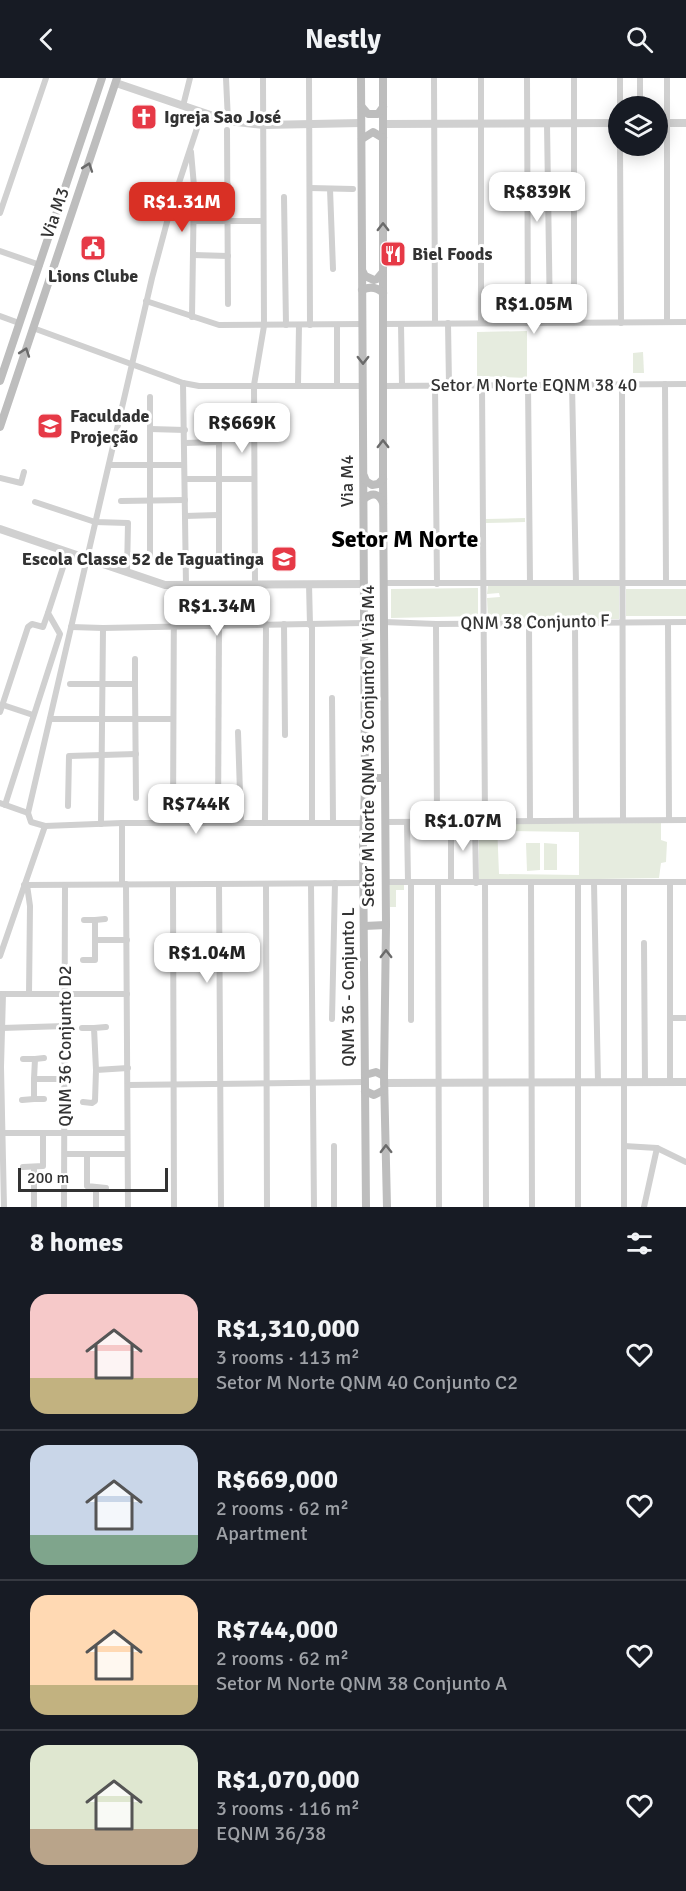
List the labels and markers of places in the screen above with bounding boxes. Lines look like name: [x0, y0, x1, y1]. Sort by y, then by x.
church icon: Igreja Sao José: [129, 102, 159, 132]
place label: Igreja Sao José: [164, 106, 281, 128]
pin: R$839K: [488, 172, 586, 223]
pin: R$1.31M: [127, 182, 237, 233]
public building icon: Lions Clube: [78, 233, 108, 263]
restaurant icon: Biel Foods: [378, 239, 408, 269]
place label: Biel Foods: [412, 243, 492, 265]
place label: Lions Clube: [48, 265, 138, 287]
pin: R$1.05M: [479, 284, 589, 335]
pin: R$669K: [193, 403, 291, 454]
place label: Faculdade Projeção: [70, 405, 150, 448]
school or university icon: Faculdade Projeção: [35, 411, 65, 441]
school or university icon: Escola Classe 52 de Taguatinga: [269, 544, 299, 574]
place label: Escola Classe 52 de Taguatinga: [22, 548, 264, 570]
pin: R$1.34M: [162, 586, 272, 637]
pin: R$744K: [147, 784, 245, 835]
pin: R$1.07M: [408, 801, 518, 852]
pin: R$1.04M: [152, 933, 262, 984]

